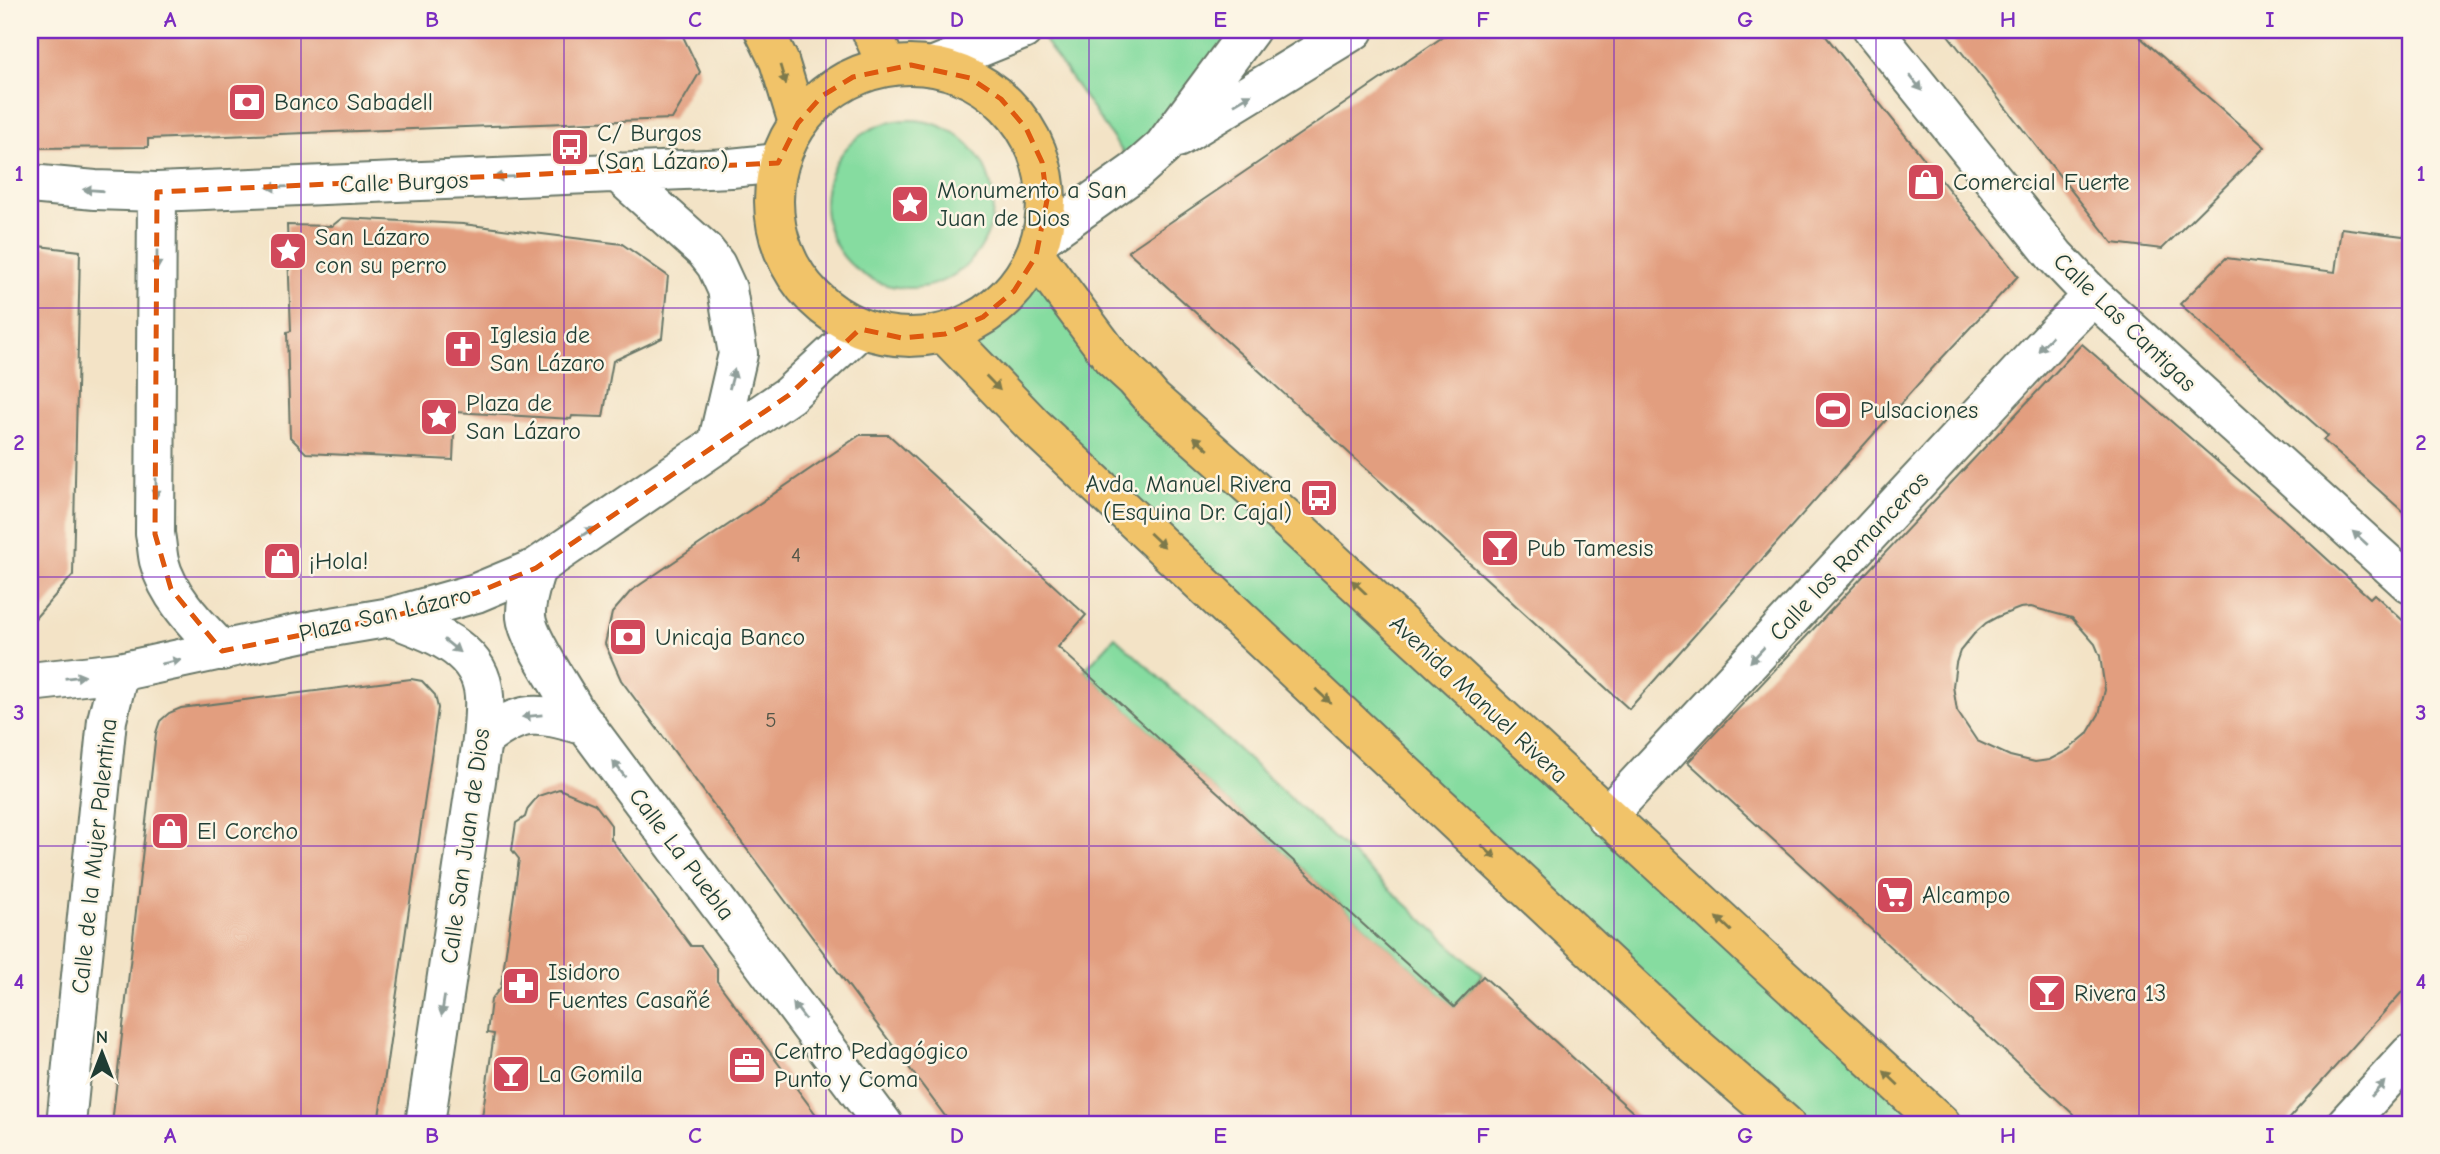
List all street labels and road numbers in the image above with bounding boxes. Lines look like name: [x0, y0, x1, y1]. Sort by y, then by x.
street label: Calle Burgos: [339, 166, 469, 198]
street label: Calle Las Cantigas: [2048, 247, 2202, 397]
street label: Calle los Romanceros: [1763, 466, 1935, 646]
street label: Plaza San Lázaro: [296, 581, 474, 647]
street label: Avenida Manuel Rivera: [1384, 609, 1574, 789]
street label: Calle de la Mujer Palentina: [66, 717, 122, 995]
street label: Calle San Juan de Dios: [435, 727, 495, 965]
street label: Calle La Puebla: [623, 783, 741, 925]

